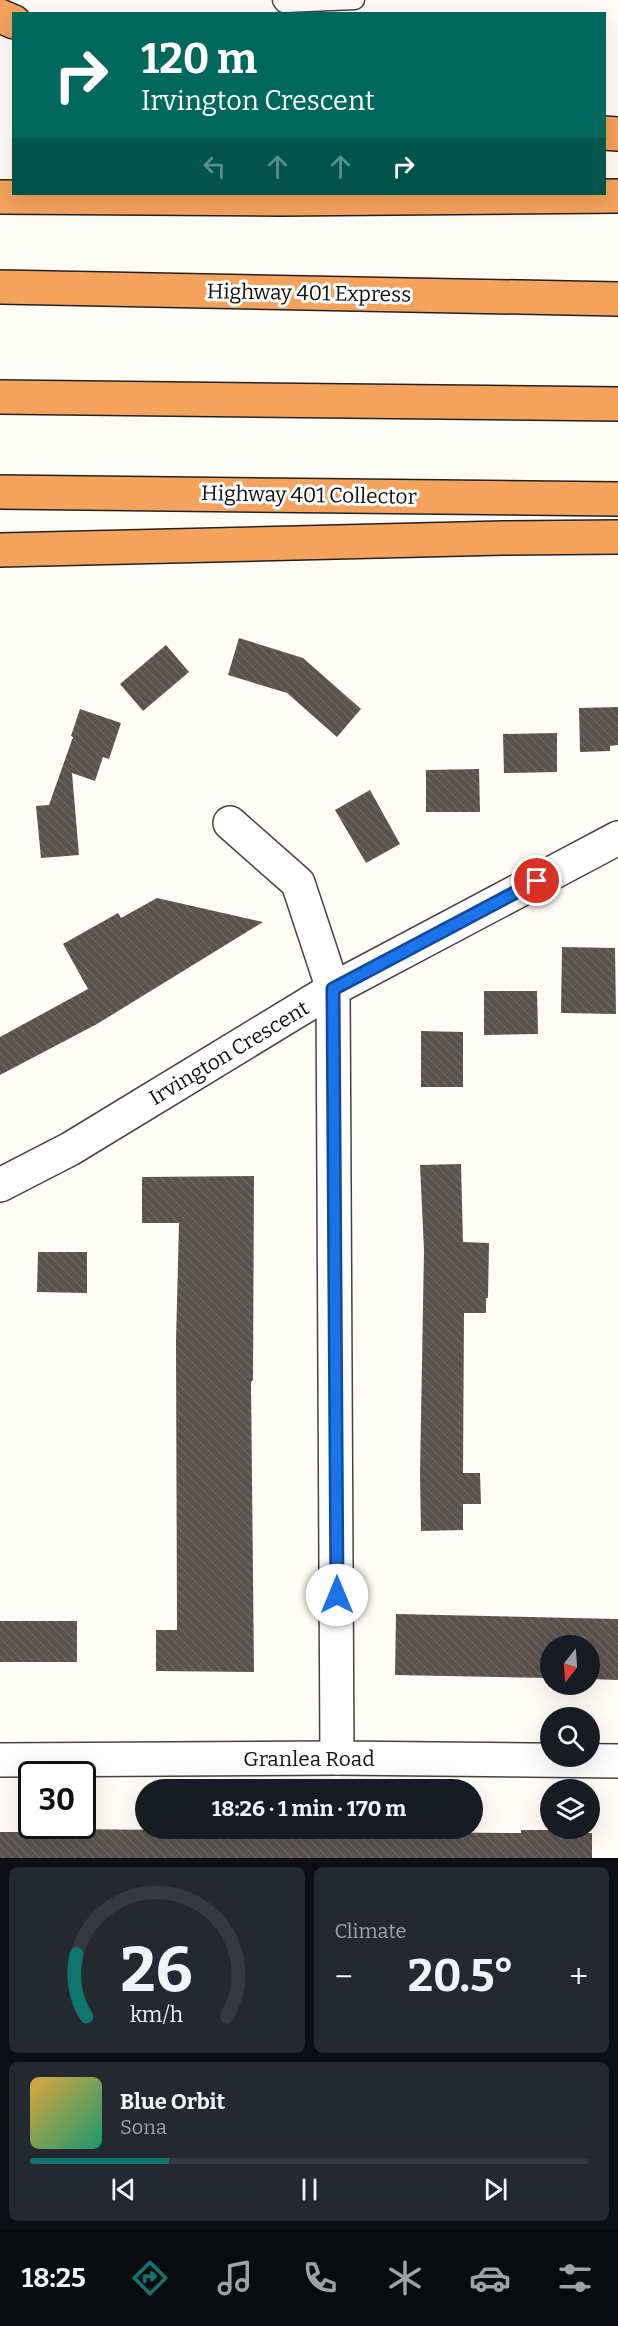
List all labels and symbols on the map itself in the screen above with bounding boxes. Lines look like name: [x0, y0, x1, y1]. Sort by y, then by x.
street label: Highway 401 Express: [207, 278, 411, 308]
street label: Highway 401 Collector: [201, 480, 417, 510]
pin: [511, 855, 562, 906]
street label: Irvington Crescent: [144, 995, 314, 1111]
position arrow: [305, 1563, 369, 1627]
north arrow: [540, 1635, 600, 1695]
street label: Granlea Road: [243, 1746, 375, 1772]
speed limit sign: 30: [18, 1761, 96, 1839]

